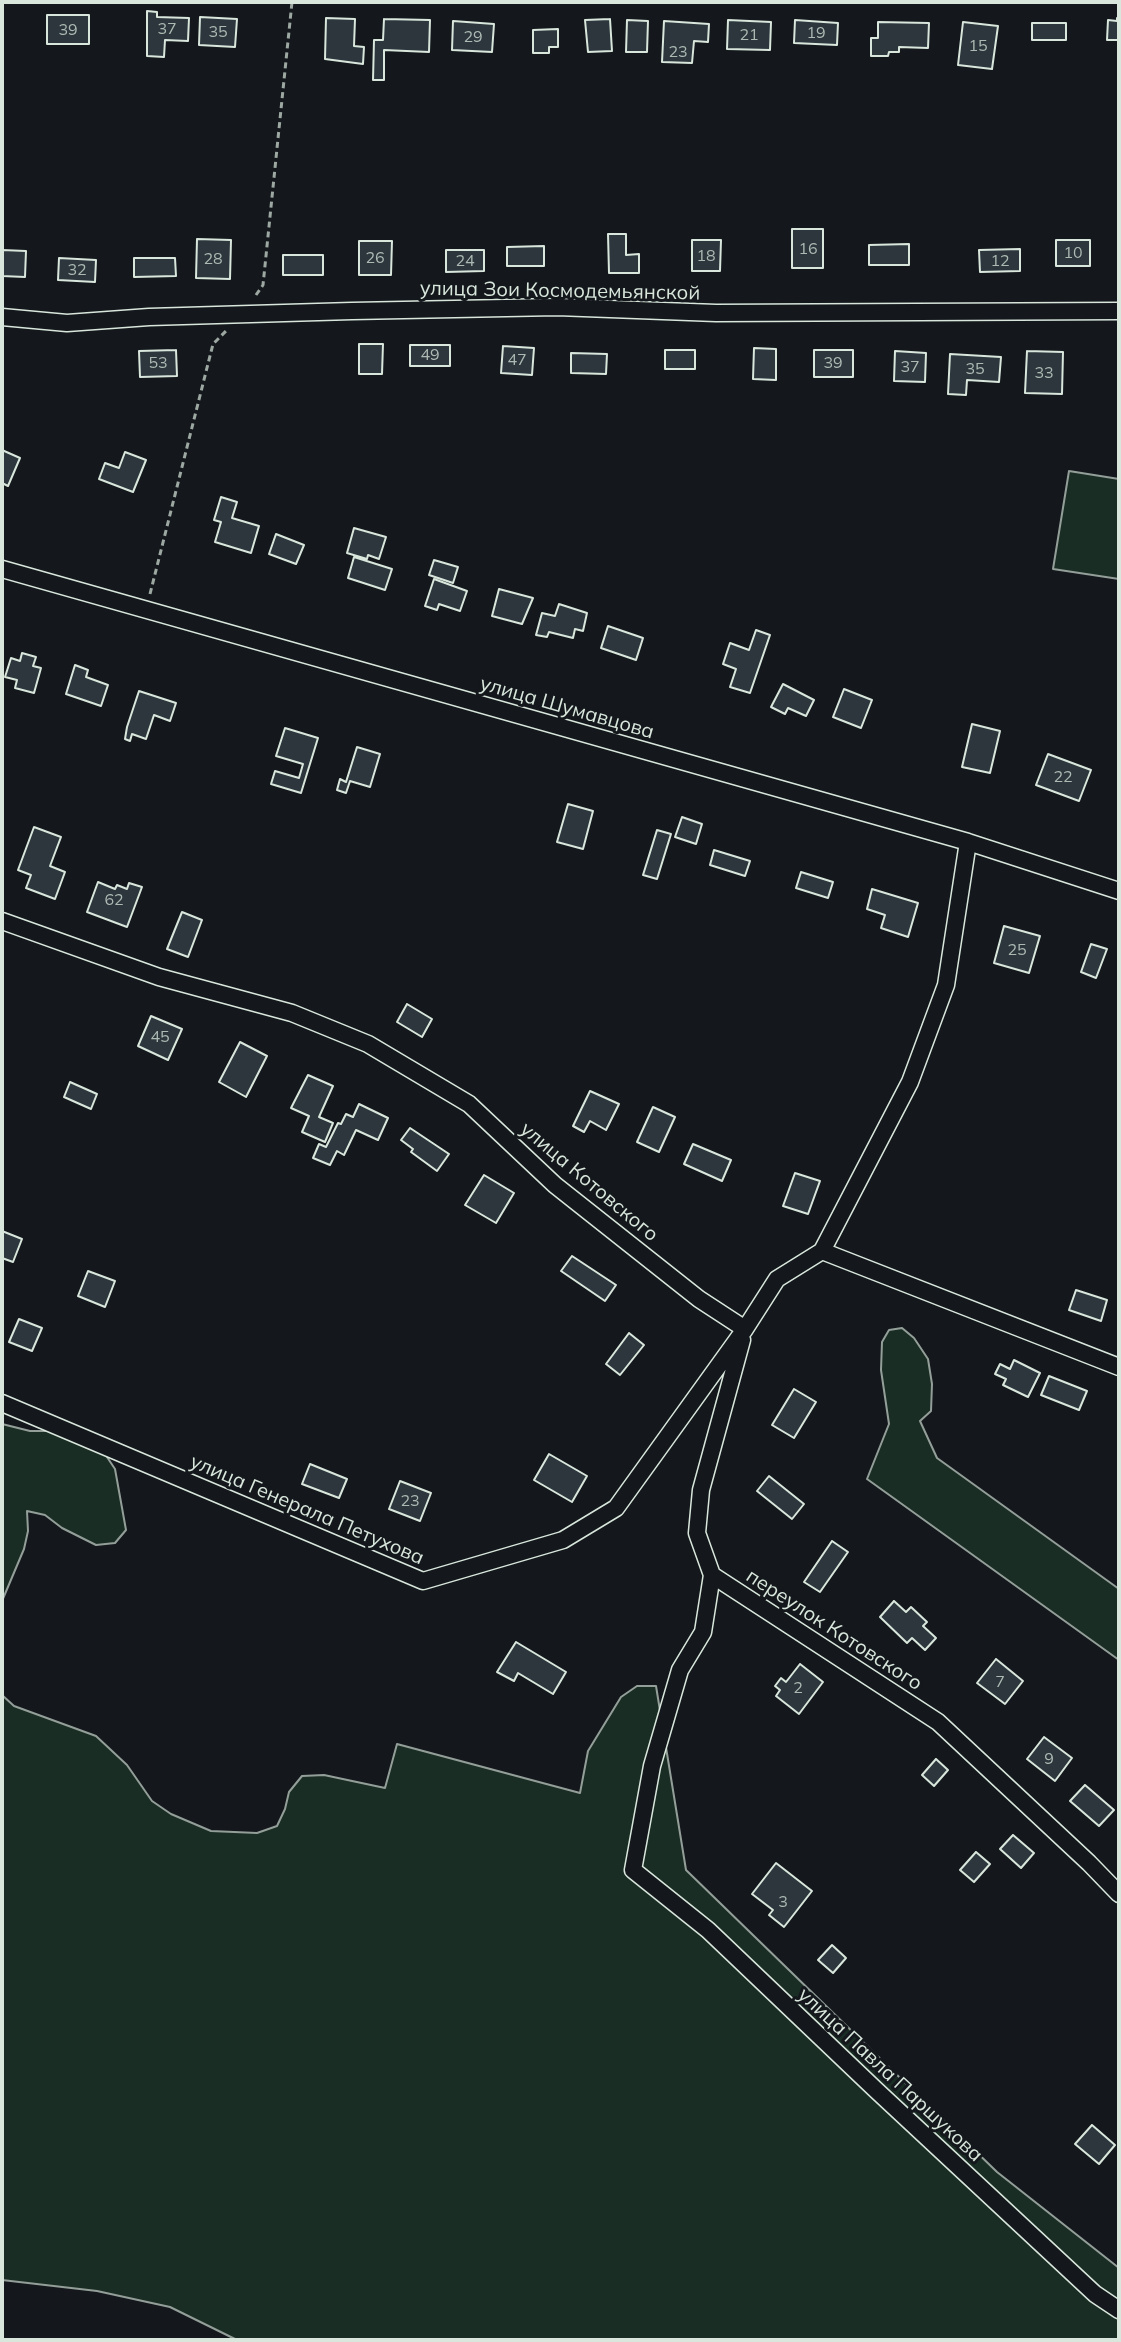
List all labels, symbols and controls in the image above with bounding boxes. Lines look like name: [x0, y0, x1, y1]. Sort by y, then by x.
house number: 37: [157, 19, 177, 39]
house number: 39: [58, 20, 78, 40]
house number: 35: [208, 22, 228, 42]
house number: 19: [806, 23, 826, 43]
house number: 21: [739, 25, 759, 45]
house number: 29: [463, 27, 483, 47]
house number: 15: [968, 36, 988, 56]
house number: 23: [668, 42, 688, 62]
house number: 16: [798, 239, 818, 259]
house number: 10: [1063, 243, 1083, 263]
house number: 18: [696, 246, 716, 266]
house number: 26: [365, 248, 385, 268]
house number: 28: [203, 249, 223, 269]
house number: 24: [455, 251, 475, 271]
house number: 12: [990, 251, 1010, 271]
house number: 32: [67, 260, 87, 280]
street label: улица Зои Космодемьянской: [420, 277, 700, 305]
house number: 49: [420, 345, 440, 365]
house number: 47: [507, 350, 527, 370]
house number: 53: [148, 353, 168, 373]
house number: 39: [823, 353, 843, 373]
house number: 37: [900, 357, 920, 377]
house number: 35: [965, 359, 985, 379]
house number: 33: [1034, 363, 1054, 383]
street label: улица Шумавцова: [477, 672, 657, 744]
house number: 22: [1053, 767, 1073, 787]
house number: 62: [104, 890, 124, 910]
house number: 25: [1007, 940, 1027, 960]
house number: 45: [150, 1027, 170, 1047]
street label: улица Котовского: [515, 1117, 663, 1247]
street label: улица Генерала Петухова: [186, 1450, 428, 1570]
house number: 23: [400, 1491, 420, 1511]
street label: переулок Котовского: [741, 1564, 927, 1696]
house number: 7: [995, 1672, 1005, 1692]
house number: 2: [793, 1678, 803, 1698]
house number: 9: [1044, 1749, 1054, 1769]
house number: 3: [778, 1892, 788, 1912]
street label: улица Павла Паршукова: [793, 1983, 987, 2167]

